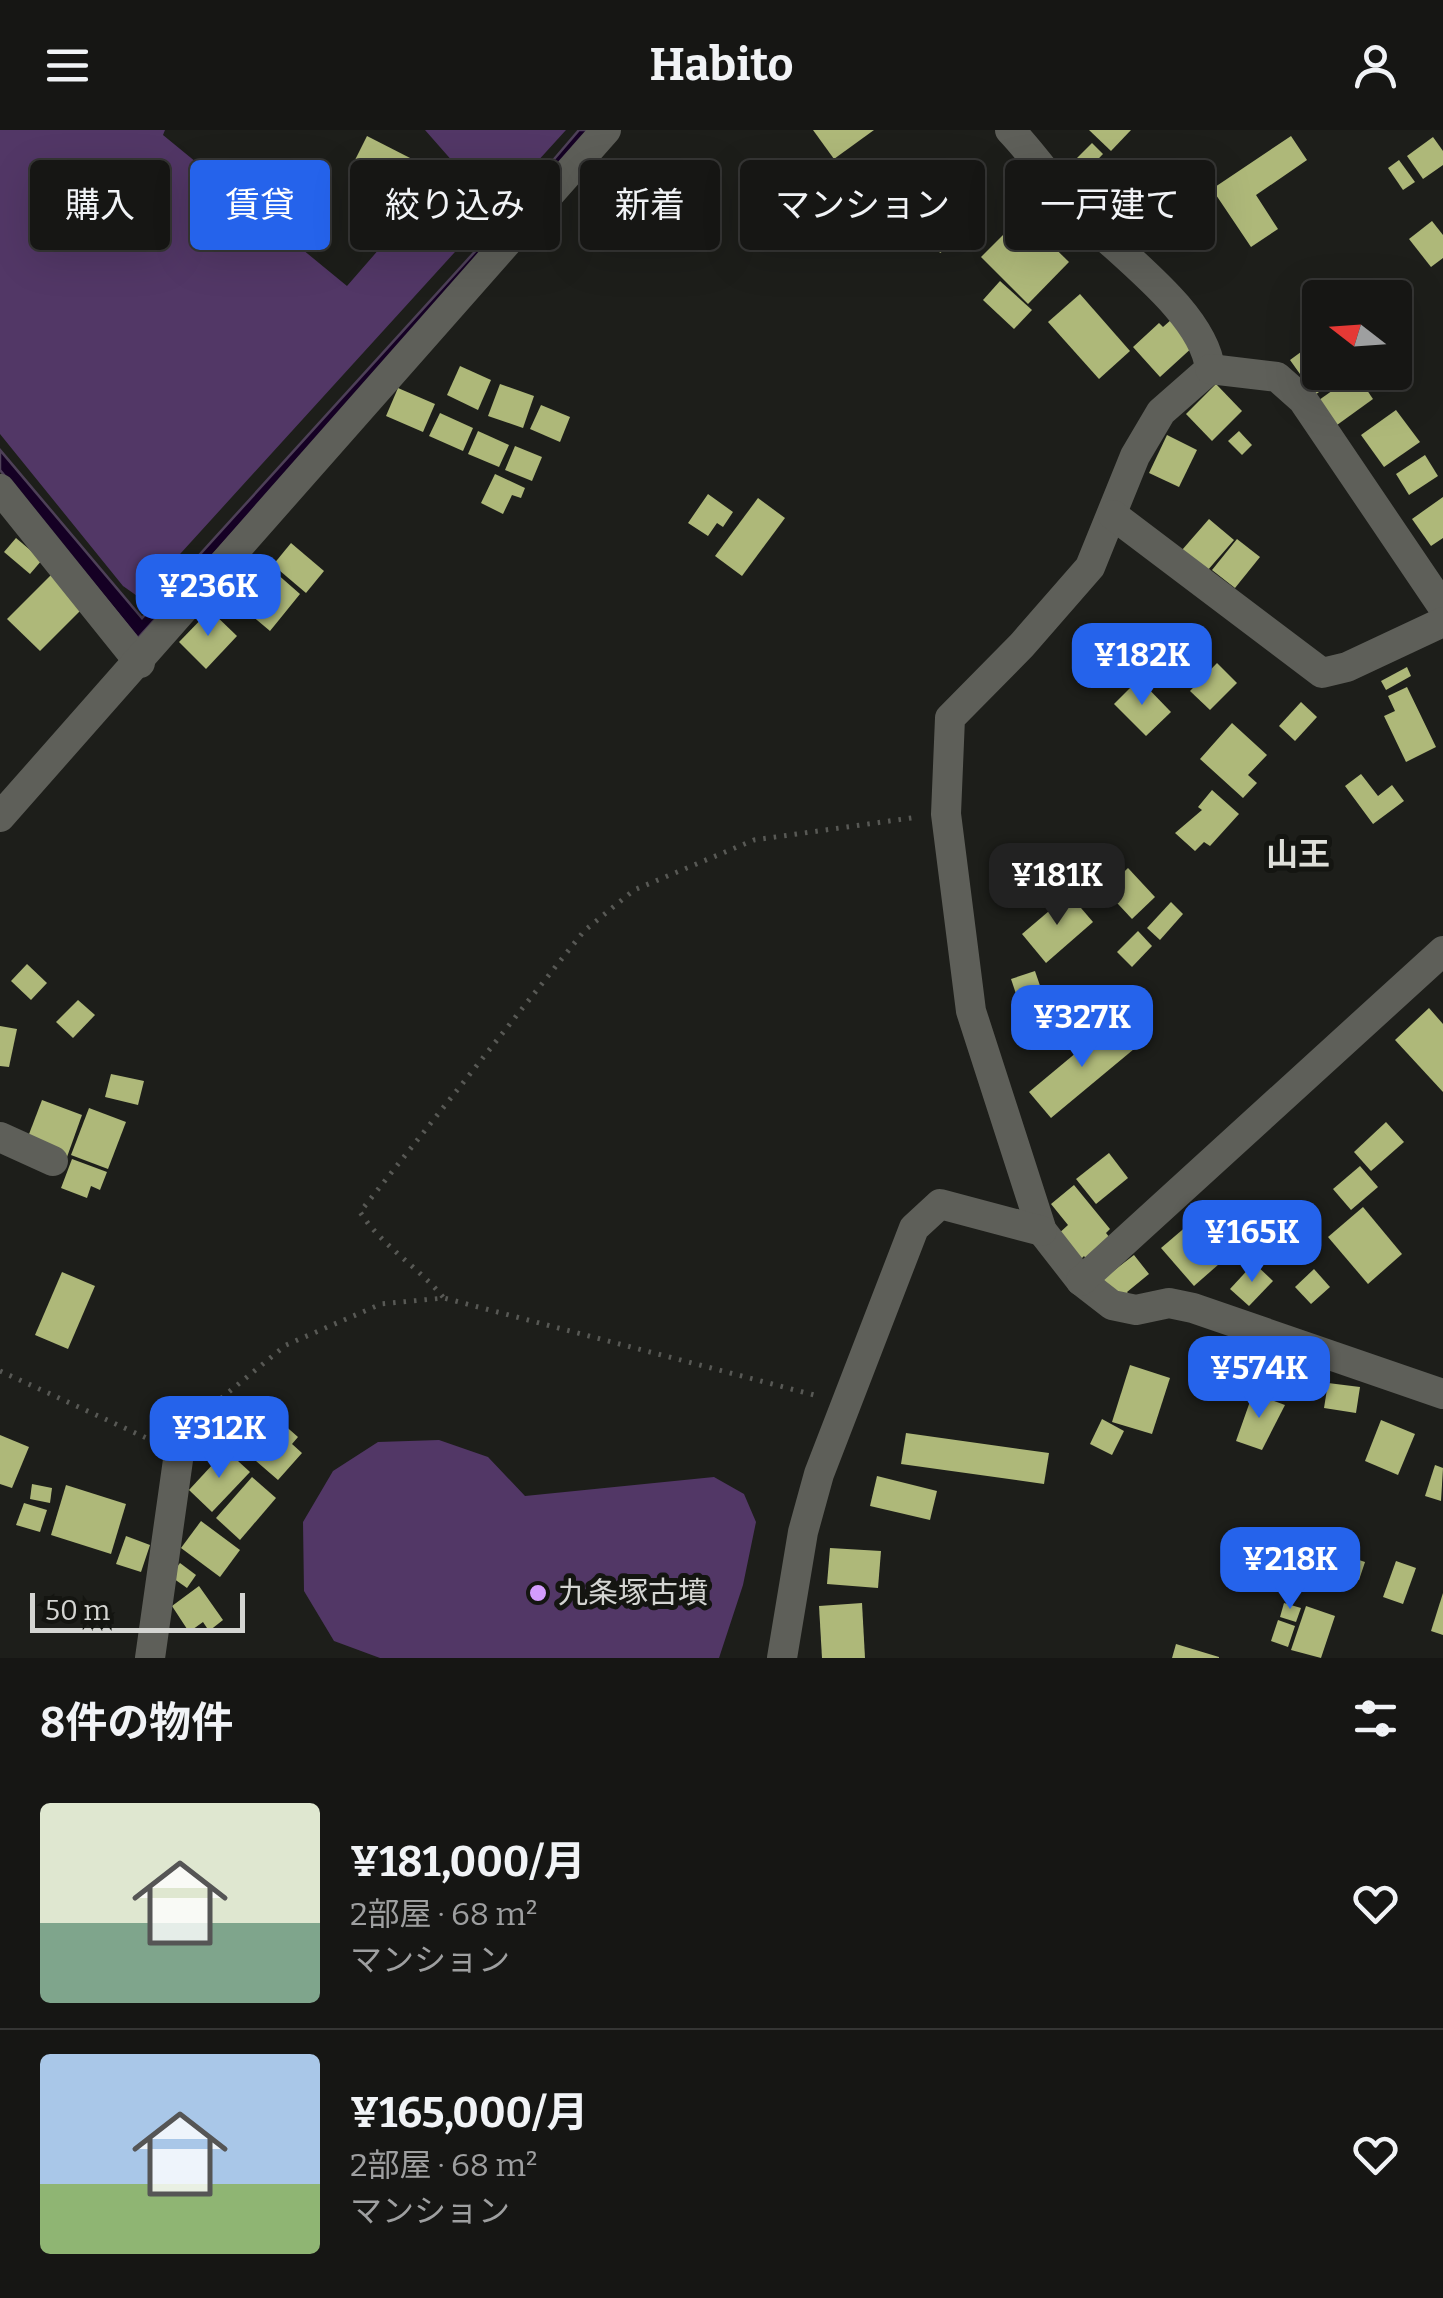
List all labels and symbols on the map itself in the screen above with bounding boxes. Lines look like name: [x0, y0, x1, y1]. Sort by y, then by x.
north arrow: [1302, 280, 1412, 390]
pin: ¥236K: [138, 554, 278, 639]
pin: ¥182K: [1072, 623, 1212, 708]
district label: 山王: [1266, 835, 1330, 873]
pin: ¥181K: [987, 843, 1127, 928]
pin: ¥327K: [1012, 985, 1152, 1070]
pin: ¥165K: [1182, 1200, 1322, 1285]
pin: ¥574K: [1189, 1336, 1329, 1421]
pin: ¥312K: [149, 1396, 289, 1481]
pin: ¥218K: [1220, 1527, 1360, 1612]
place label: 九条塚古墳: [558, 1575, 708, 1611]
marker: 九条塚古墳: [527, 1582, 549, 1604]
scale bar: [30, 1588, 245, 1632]

